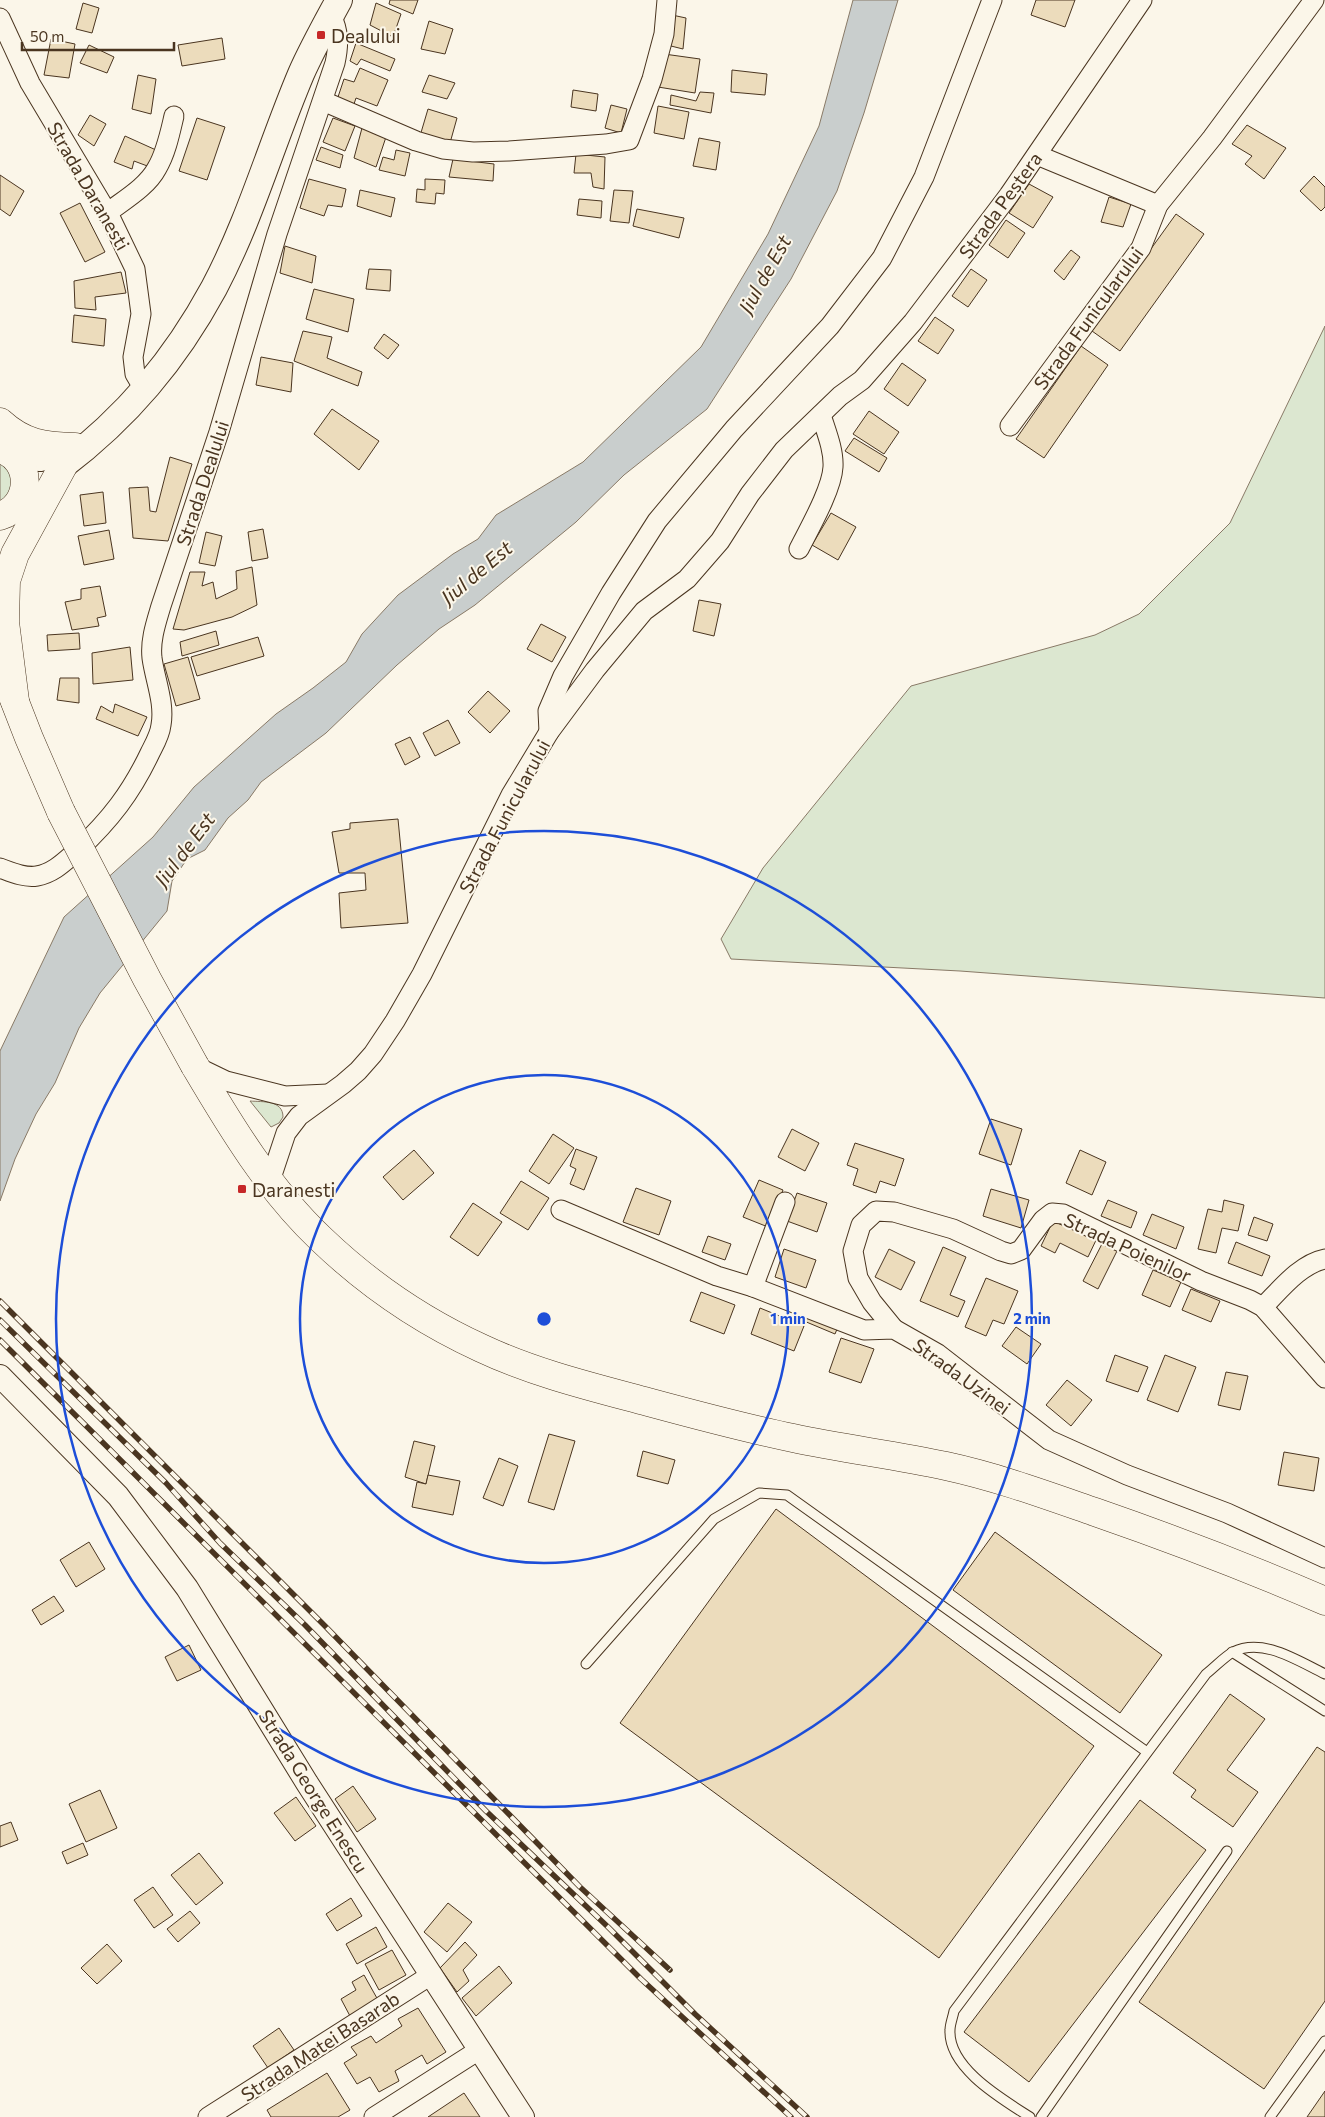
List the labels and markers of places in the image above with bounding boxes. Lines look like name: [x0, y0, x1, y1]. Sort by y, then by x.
place label: Dealului: [331, 24, 401, 47]
marker: Dealului: [315, 29, 327, 41]
place label: Daranesti: [252, 1178, 335, 1201]
marker: Daranesti: [236, 1183, 248, 1195]
centre of rings: [535, 1310, 553, 1328]

